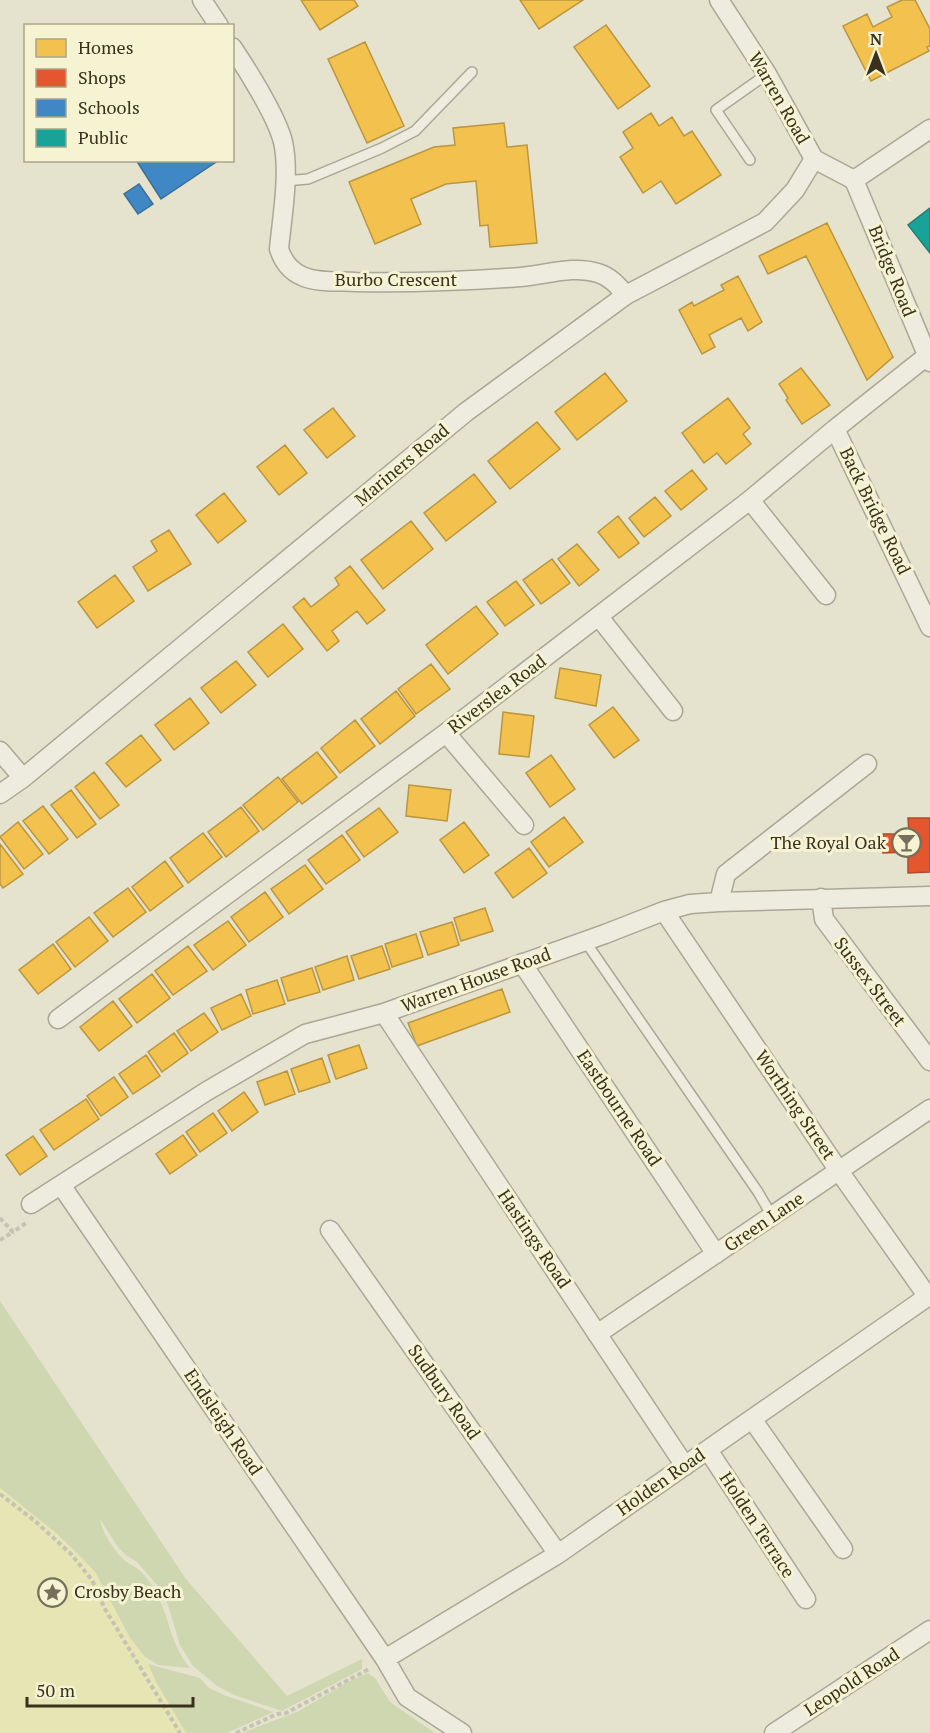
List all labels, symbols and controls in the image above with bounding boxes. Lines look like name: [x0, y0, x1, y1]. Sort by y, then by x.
legend: [24, 24, 234, 162]
north arrow: [846, 24, 906, 84]
text: N: [870, 28, 882, 50]
text: Homes: [78, 35, 133, 59]
street label: Warren Road: [744, 47, 816, 148]
text: Shops: [78, 65, 126, 89]
text: Schools: [78, 95, 140, 119]
text: Public: [78, 125, 128, 149]
street label: Bridge Road: [864, 221, 922, 320]
street label: Burbo Crescent: [335, 267, 457, 291]
street label: Mariners Road: [349, 418, 454, 511]
street label: Back Bridge Road: [835, 443, 917, 578]
street label: Riverslea Road: [442, 648, 551, 738]
bar icon: The Royal Oak: [891, 827, 923, 859]
place label: The Royal Oak: [770, 830, 887, 854]
street label: Sussex Street: [829, 932, 912, 1031]
street label: Warren House Road: [398, 941, 554, 1017]
street label: Eastbourne Road: [572, 1045, 668, 1170]
street label: Worthing Street: [750, 1045, 842, 1164]
street label: Hastings Road: [493, 1184, 577, 1293]
street label: Green Lane: [719, 1186, 808, 1257]
street label: Sudbury Road: [403, 1339, 486, 1444]
street label: Endsleigh Road: [179, 1364, 268, 1479]
street label: Holden Road: [611, 1442, 709, 1520]
street label: Holden Terrace: [715, 1467, 801, 1582]
place icon: Crosby Beach: [37, 1576, 69, 1608]
place label: Crosby Beach: [74, 1579, 182, 1603]
street label: Leopold Road: [799, 1641, 904, 1721]
scale bar: [27, 1670, 194, 1708]
text: 50 m: [36, 1678, 76, 1702]

